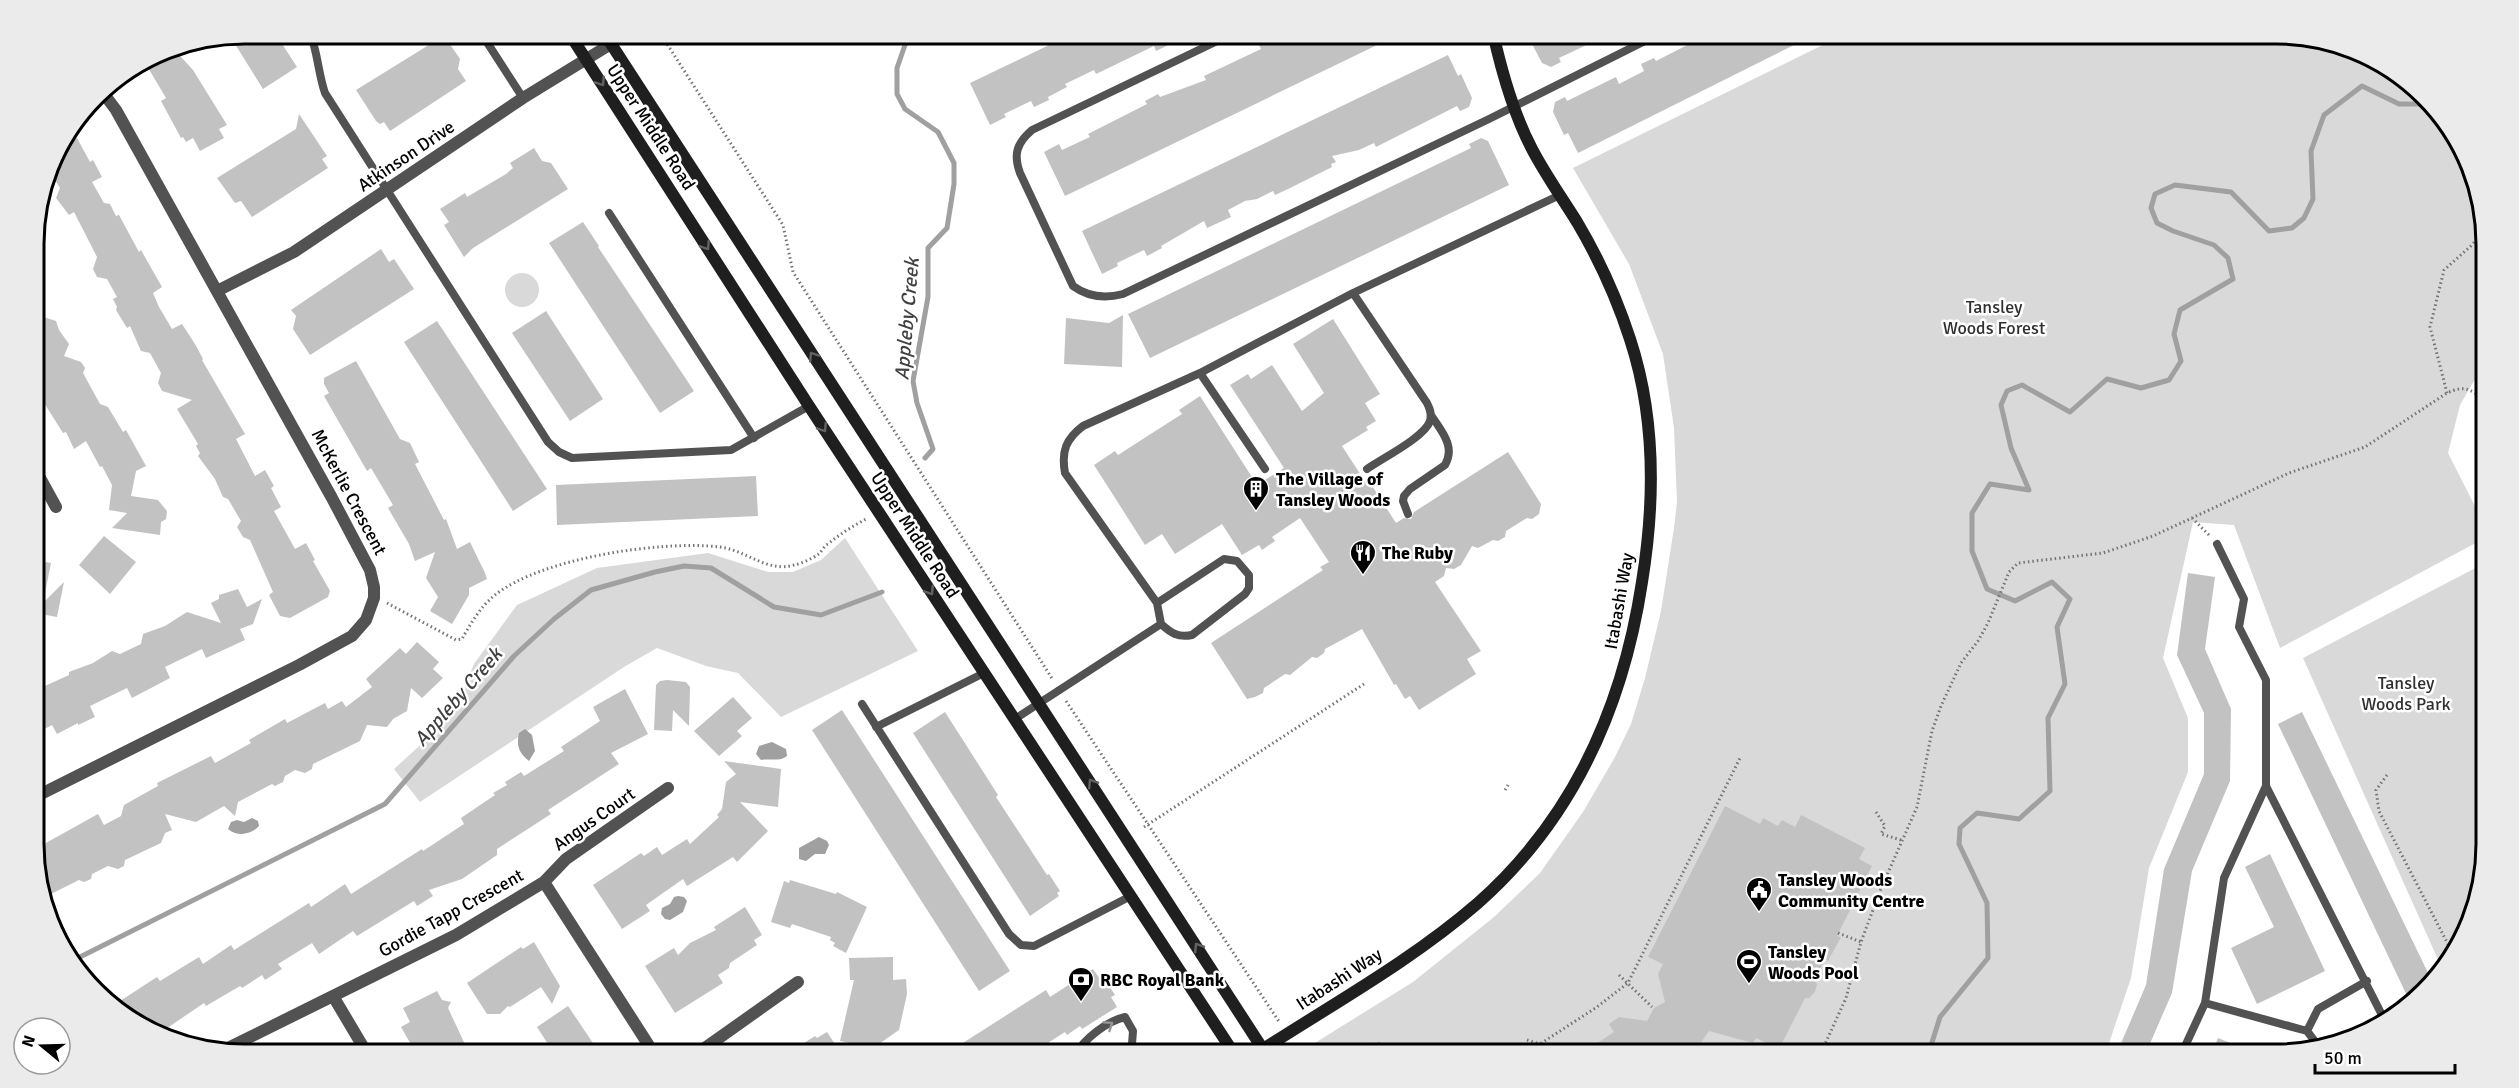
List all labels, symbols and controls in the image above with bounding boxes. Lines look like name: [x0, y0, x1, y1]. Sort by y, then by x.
street label: Upper Middle Road: [602, 60, 700, 194]
one-way arrow: [594, 75, 605, 86]
street label: Atkinson Drive: [353, 116, 459, 196]
one-way arrow: [699, 240, 710, 251]
water label: Appleby Creek: [889, 255, 925, 381]
park label: Tansley Woods Forest: [1943, 296, 2045, 339]
one-way arrow: [810, 351, 821, 362]
one-way arrow: [816, 421, 827, 432]
street label: McKerlie Crescent: [306, 425, 392, 559]
street label: Upper Middle Road: [866, 468, 964, 602]
place label: The Village of Tansley Woods: [1276, 468, 1390, 511]
building icon: The Village of Tansley Woods: [1241, 474, 1271, 512]
restaurant icon: The Ruby: [1348, 538, 1378, 576]
place label: The Ruby: [1382, 542, 1453, 564]
street label: Itabashi Way: [1600, 550, 1638, 651]
one-way arrow: [923, 584, 934, 595]
water label: Appleby Creek: [408, 641, 509, 751]
park label: Tansley Woods Park: [2361, 672, 2451, 715]
one-way arrow: [1087, 779, 1099, 789]
street label: Angus Court: [549, 783, 639, 855]
street label: Gordie Tapp Crescent: [375, 864, 527, 962]
place label: Tansley Woods Community Centre: [1778, 869, 1924, 912]
public building icon: Tansley Woods Community Centre: [1744, 875, 1774, 913]
place label: Tansley Woods Pool: [1768, 941, 1859, 984]
one-way arrow: [1193, 943, 1205, 953]
street label: Itabashi Way: [1292, 943, 1386, 1015]
sports icon: Tansley Woods Pool: [1734, 947, 1764, 985]
bank icon: RBC Royal Bank: [1066, 965, 1096, 1003]
place label: RBC Royal Bank: [1100, 969, 1225, 991]
north arrow: [12, 1016, 72, 1076]
one-way arrow: [1103, 1021, 1114, 1032]
text: N: [17, 1033, 40, 1050]
scale bar: [2315, 1037, 2454, 1075]
text: 50 m: [2324, 1047, 2362, 1069]

